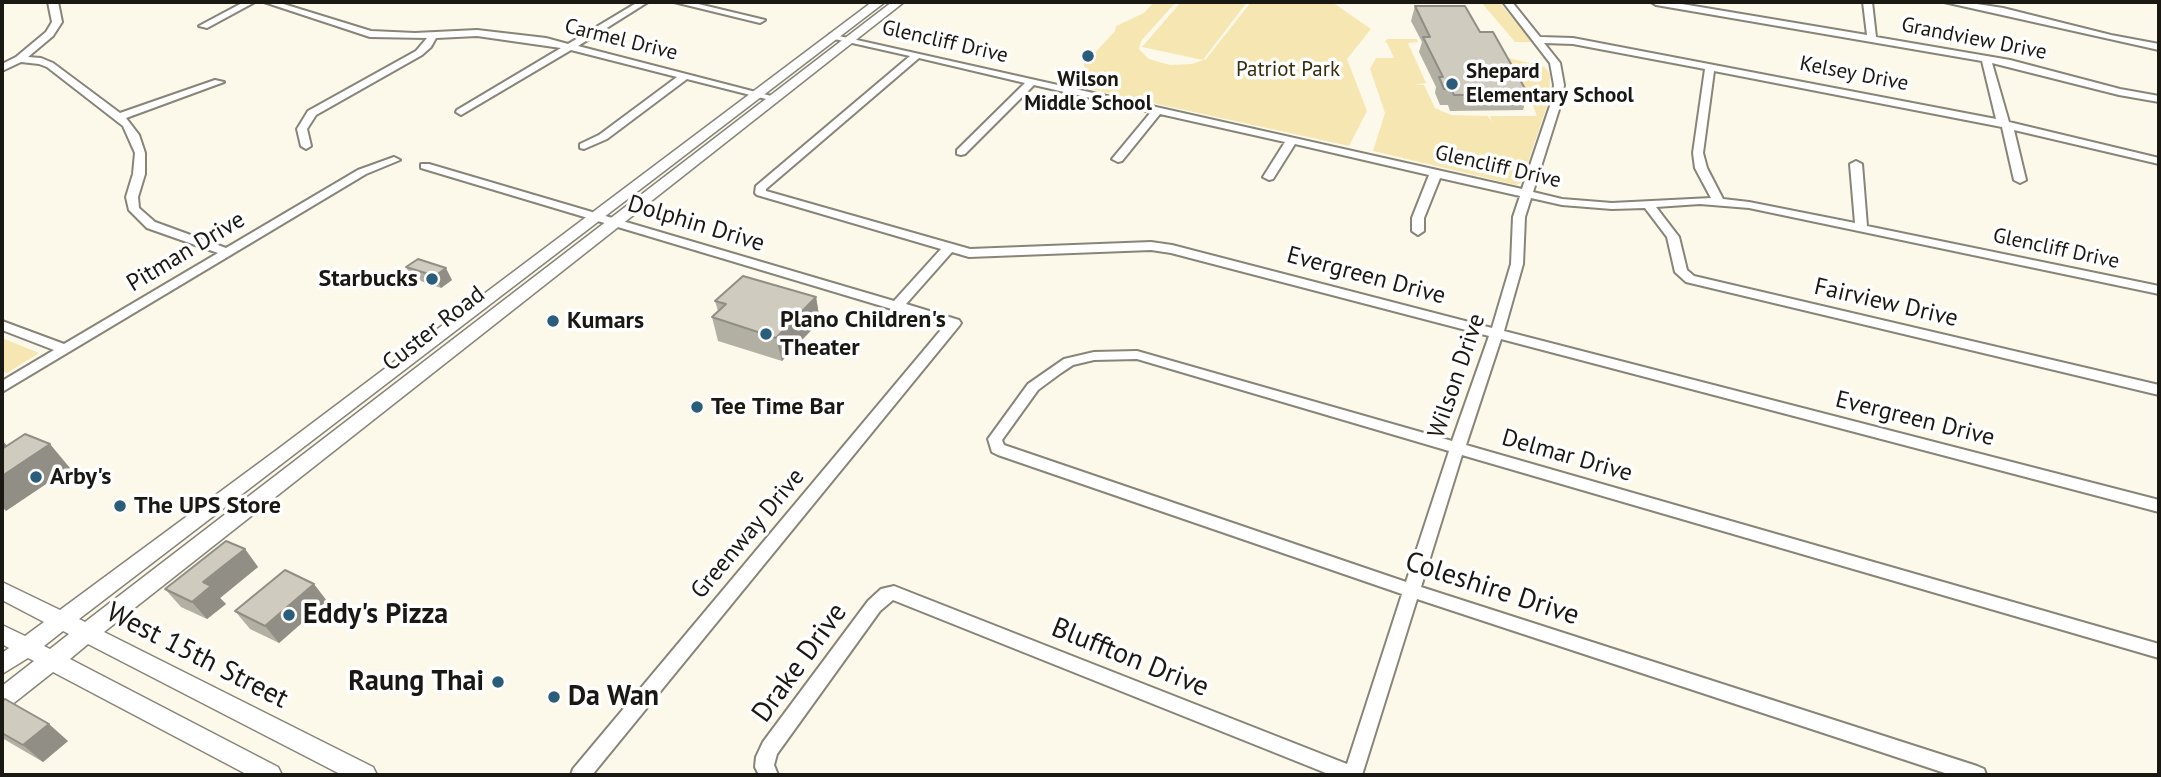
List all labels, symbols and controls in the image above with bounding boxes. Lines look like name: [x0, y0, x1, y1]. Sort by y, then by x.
street label: Grandview Drive: [1899, 13, 2049, 65]
street label: Carmel Drive: [562, 14, 680, 66]
street label: Glencliff Drive: [880, 15, 1010, 69]
marker: Wilson Middle School: [1080, 48, 1096, 64]
street label: Kelsey Drive: [1798, 51, 1910, 97]
park label: Patriot Park: [1236, 57, 1340, 83]
place label: Shepard Elementary School: [1466, 59, 1634, 109]
place label: Wilson Middle School: [1024, 67, 1152, 117]
marker: Shepard Elementary School: [1444, 76, 1460, 92]
street label: Glencliff Drive: [1433, 140, 1563, 194]
street label: Dolphin Drive: [624, 190, 768, 258]
street label: Pitman Drive: [122, 205, 250, 299]
street label: Glencliff Drive: [1991, 223, 2121, 275]
street label: Evergreen Drive: [1284, 241, 1448, 311]
place label: Starbucks: [318, 265, 418, 293]
marker: Starbucks: [424, 271, 440, 287]
street label: Fairview Drive: [1811, 272, 1961, 334]
street label: Custer Road: [377, 280, 491, 378]
place label: Plano Children's Theater: [780, 306, 946, 362]
place label: Kumars: [567, 307, 644, 335]
street label: Wilson Drive: [1422, 310, 1492, 442]
marker: Kumars: [545, 313, 561, 329]
marker: Plano Children's Theater: [758, 326, 774, 342]
street label: Evergreen Drive: [1832, 385, 1998, 453]
place label: Tee Time Bar: [711, 393, 844, 421]
marker: Tee Time Bar: [689, 399, 705, 415]
street label: Delmar Drive: [1498, 424, 1636, 488]
place label: Arby's: [50, 463, 111, 491]
street label: Greenway Drive: [685, 463, 811, 605]
marker: Arby's: [28, 469, 44, 485]
place label: The UPS Store: [134, 492, 281, 520]
marker: The UPS Store: [112, 498, 128, 514]
street label: Coleshire Drive: [1401, 545, 1583, 633]
street label: West 15th Street: [101, 596, 293, 716]
street label: Drake Drive: [745, 597, 855, 729]
place label: Eddy's Pizza: [303, 598, 448, 632]
marker: Eddy's Pizza: [281, 607, 297, 623]
street label: Bluffton Drive: [1046, 611, 1214, 705]
place label: Raung Thai: [348, 665, 484, 699]
marker: Raung Thai: [490, 674, 506, 690]
place label: Da Wan: [568, 680, 659, 714]
marker: Da Wan: [546, 689, 562, 705]

